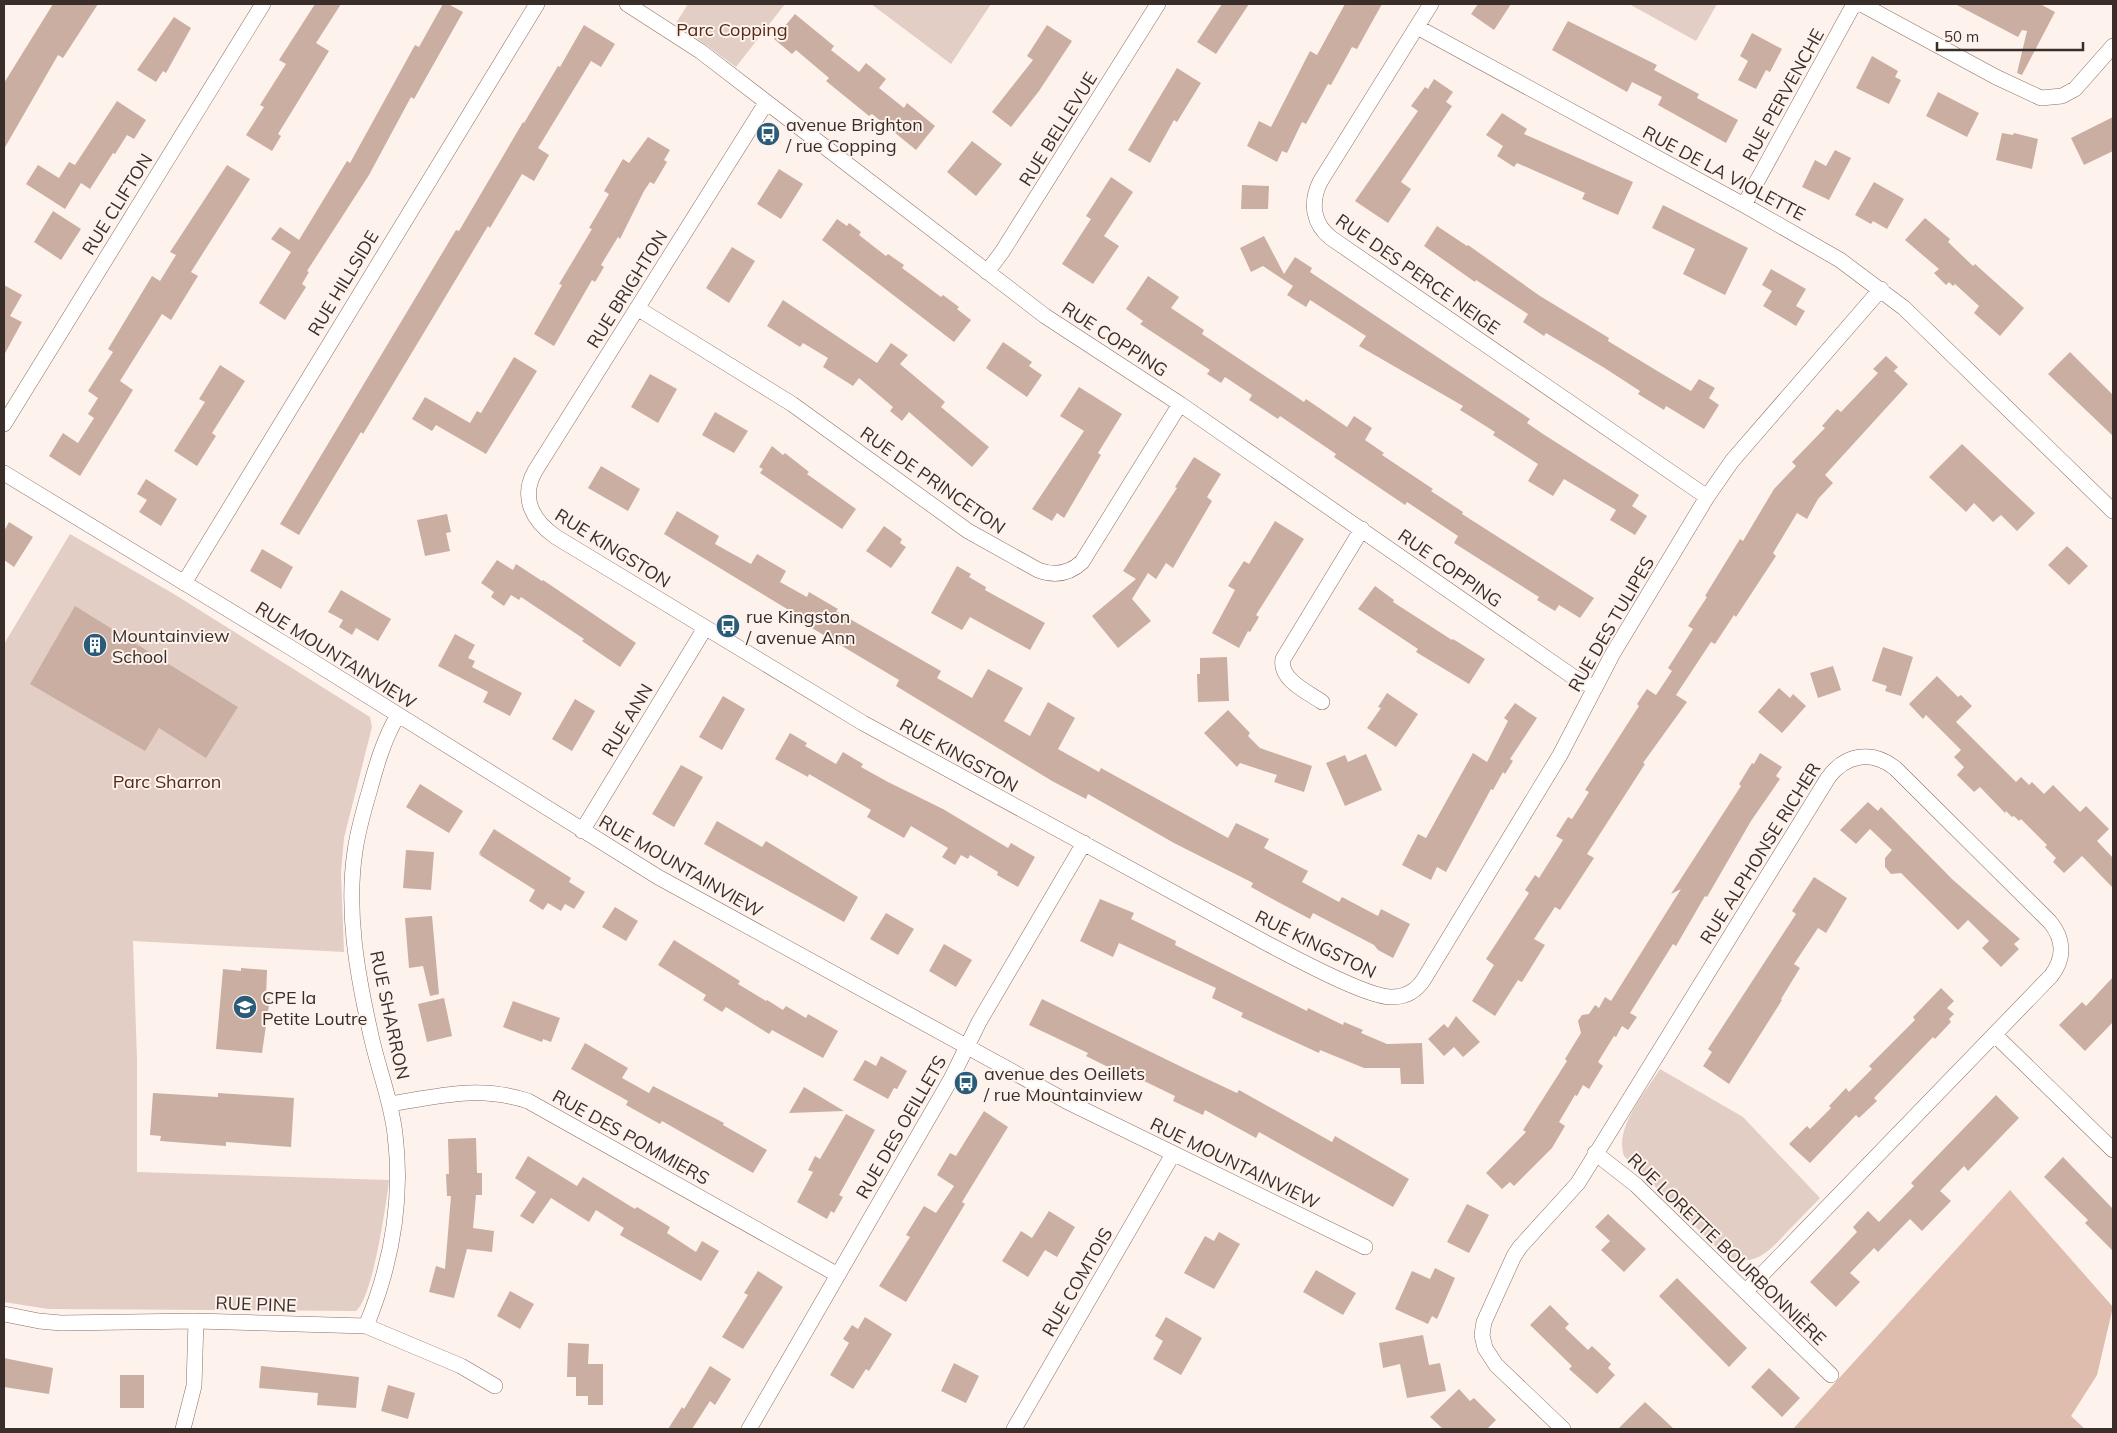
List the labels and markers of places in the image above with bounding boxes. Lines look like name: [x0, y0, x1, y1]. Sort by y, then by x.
place label: avenue Brighton / rue Copping: [785, 113, 923, 157]
bus stop icon: avenue Brighton / rue Copping: [755, 121, 781, 147]
place label: rue Kingston / avenue Ann: [745, 605, 856, 649]
bus stop icon: rue Kingston / avenue Ann: [715, 613, 741, 639]
place label: Mountainview School: [112, 624, 230, 668]
building icon: Mountainview School: [82, 632, 108, 658]
place label: CPE la Petite Loutre: [262, 986, 367, 1030]
school or university icon: CPE la Petite Loutre: [232, 994, 258, 1020]
place label: avenue des Oeillets / rue Mountainview: [983, 1062, 1145, 1106]
bus stop icon: avenue des Oeillets / rue Mountainview: [953, 1070, 979, 1096]

